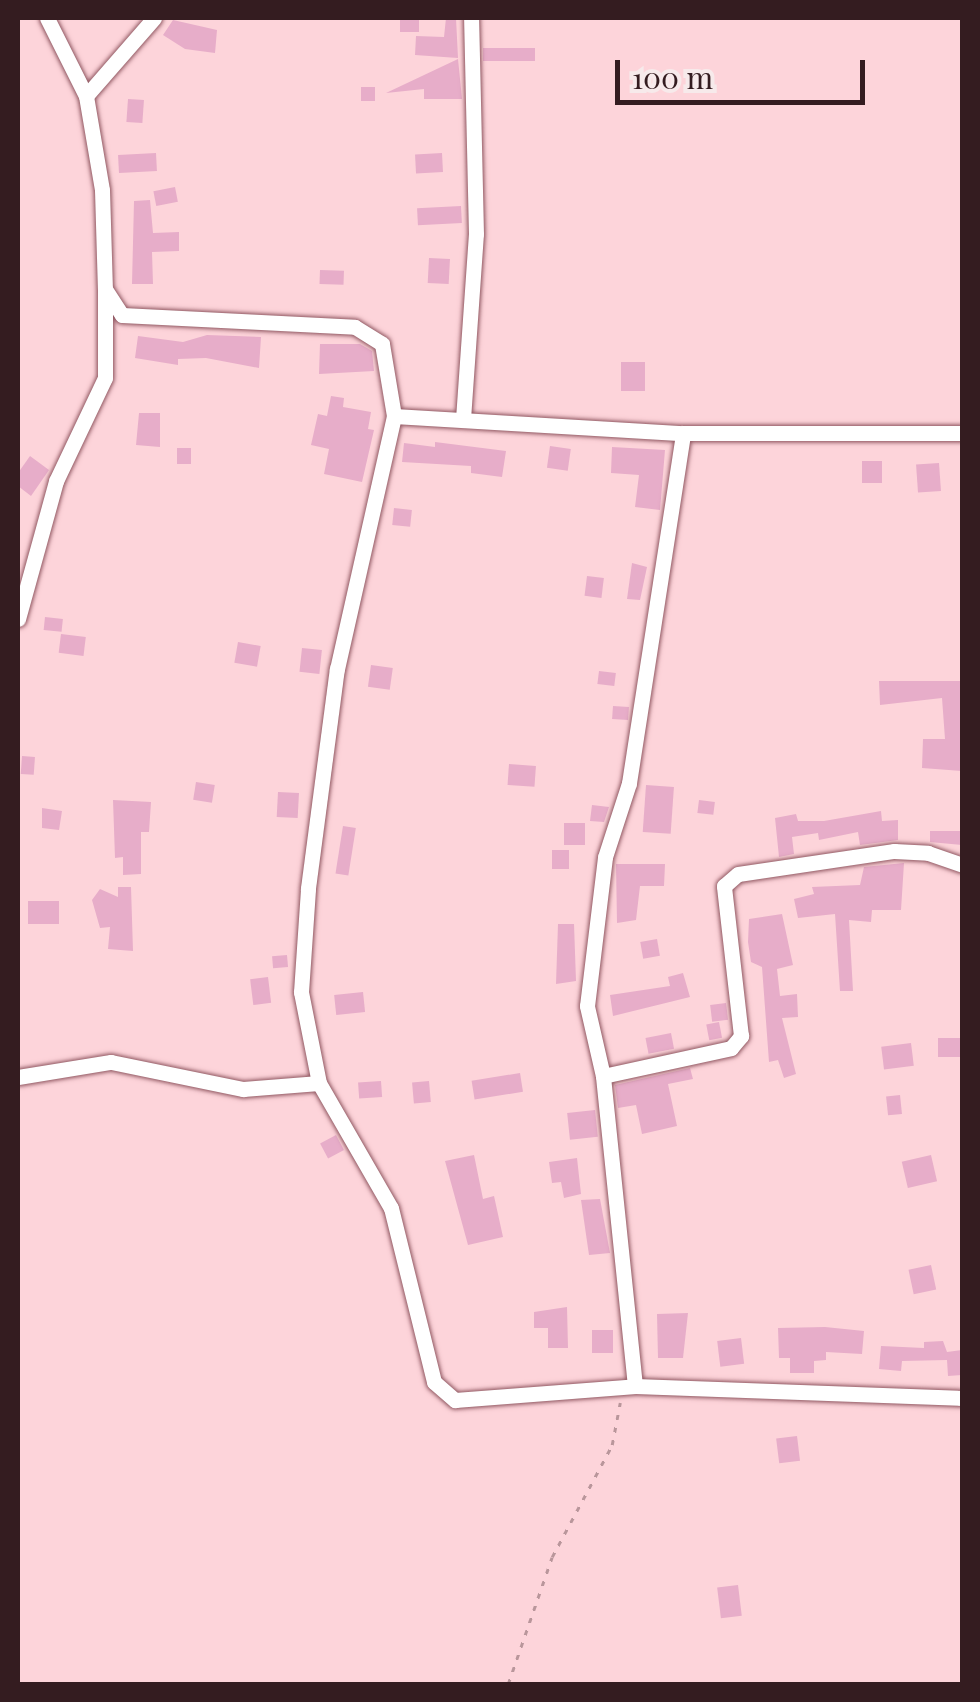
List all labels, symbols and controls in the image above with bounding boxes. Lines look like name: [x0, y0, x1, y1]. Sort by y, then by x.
scale bar: [620, 40, 870, 102]
text: 100 m: [632, 57, 713, 97]

